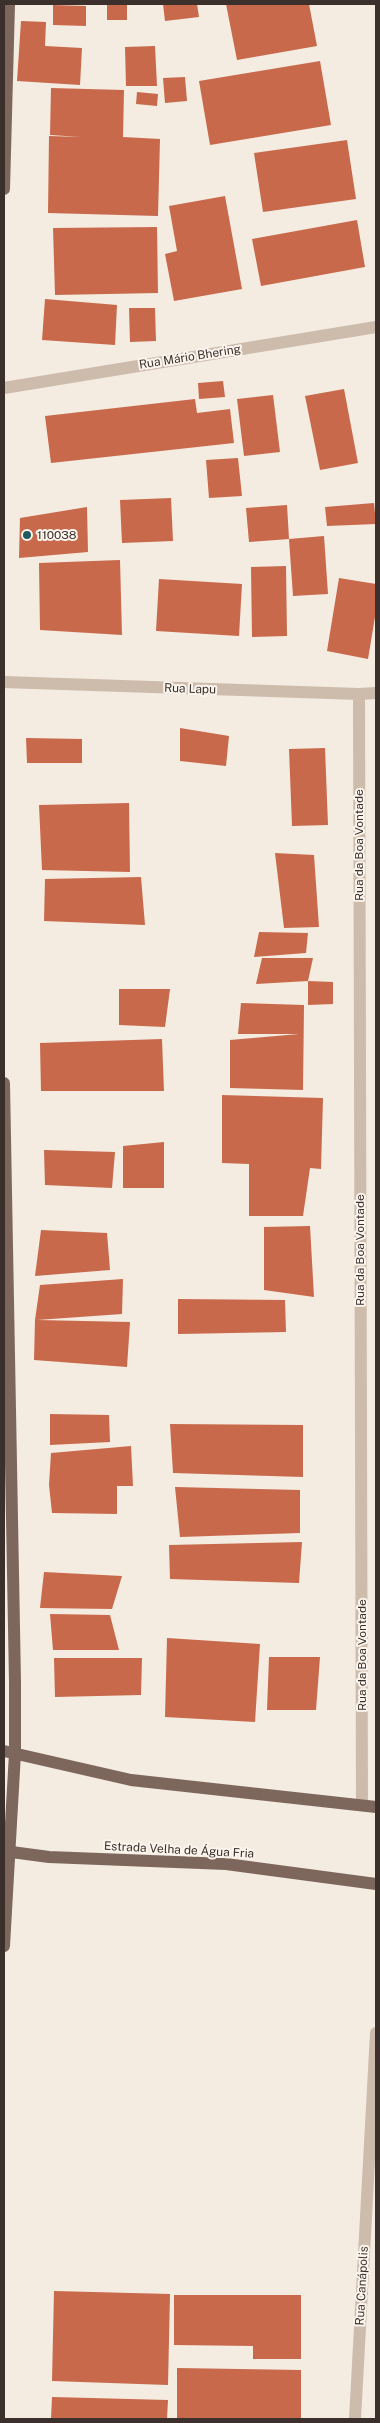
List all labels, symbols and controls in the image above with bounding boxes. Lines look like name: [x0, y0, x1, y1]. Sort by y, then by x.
street label: Rua Mário Bhering: [138, 342, 242, 372]
place label: 110038: [37, 528, 77, 542]
marker: 110038: [21, 529, 33, 541]
street label: Rua Lapu: [164, 681, 216, 697]
street label: Rua da Boa Vontade: [352, 789, 366, 901]
street label: Rua da Boa Vontade: [353, 1194, 367, 1306]
street label: Rua da Boa Vontade: [355, 1599, 369, 1711]
street label: Estrada Velha de Água Fria: [103, 1839, 255, 1861]
street label: Rua Canápolis: [353, 2246, 371, 2326]

